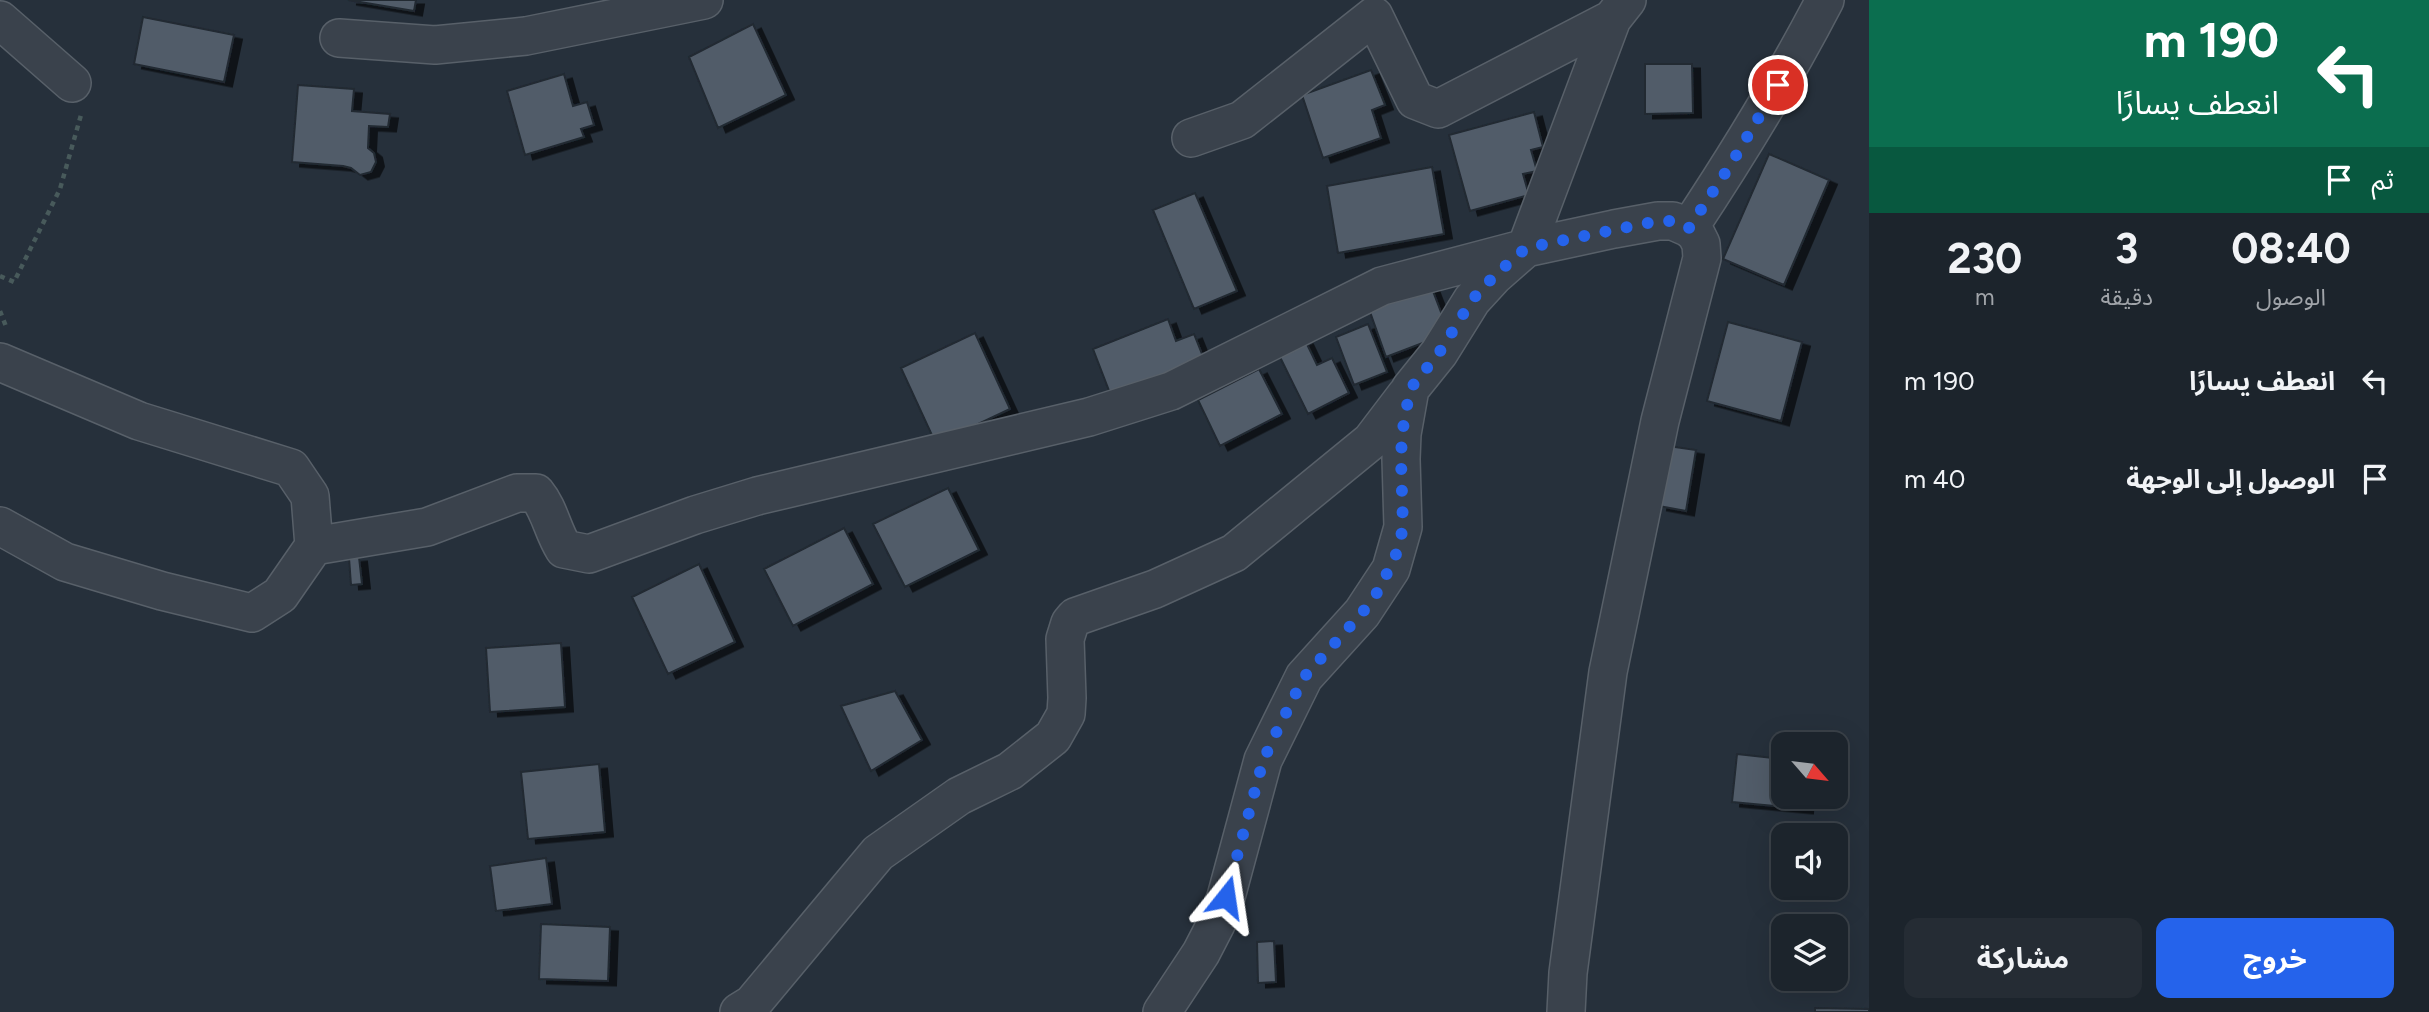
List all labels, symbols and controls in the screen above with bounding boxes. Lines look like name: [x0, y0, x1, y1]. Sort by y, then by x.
text: 190 m: [2144, 10, 2279, 69]
icon: left: [2303, 28, 2394, 119]
pin: [1748, 55, 1808, 115]
icon: arrive: [1759, 66, 1797, 104]
text: انعطف يسارًا: [2116, 84, 2279, 122]
icon: arrive: [2320, 161, 2358, 199]
text: ثم: [2372, 164, 2394, 196]
text: 3: [2115, 223, 2138, 274]
text: 08:40: [2231, 223, 2351, 274]
text: 230: [1947, 233, 2022, 284]
text: m: [1975, 283, 1995, 311]
text: دقيقة: [2101, 283, 2153, 311]
text: الوصول: [2256, 283, 2326, 311]
icon: left: [2356, 362, 2394, 400]
text: 190 m: [1904, 365, 1975, 397]
text: انعطف يسارًا: [2189, 365, 2335, 397]
icon: arrive: [2356, 460, 2394, 498]
text: 40 m: [1904, 463, 1965, 495]
text: الوصول إلى الوجهة: [2126, 463, 2335, 495]
north arrow: [1771, 732, 1848, 808]
map controls: [1771, 732, 1848, 991]
button: sound: [1771, 823, 1848, 900]
position arrow: [1189, 860, 1263, 934]
button: layers: [1771, 914, 1848, 991]
button: مشاركة: [1904, 918, 2142, 998]
button: خروج: [2156, 918, 2394, 998]

